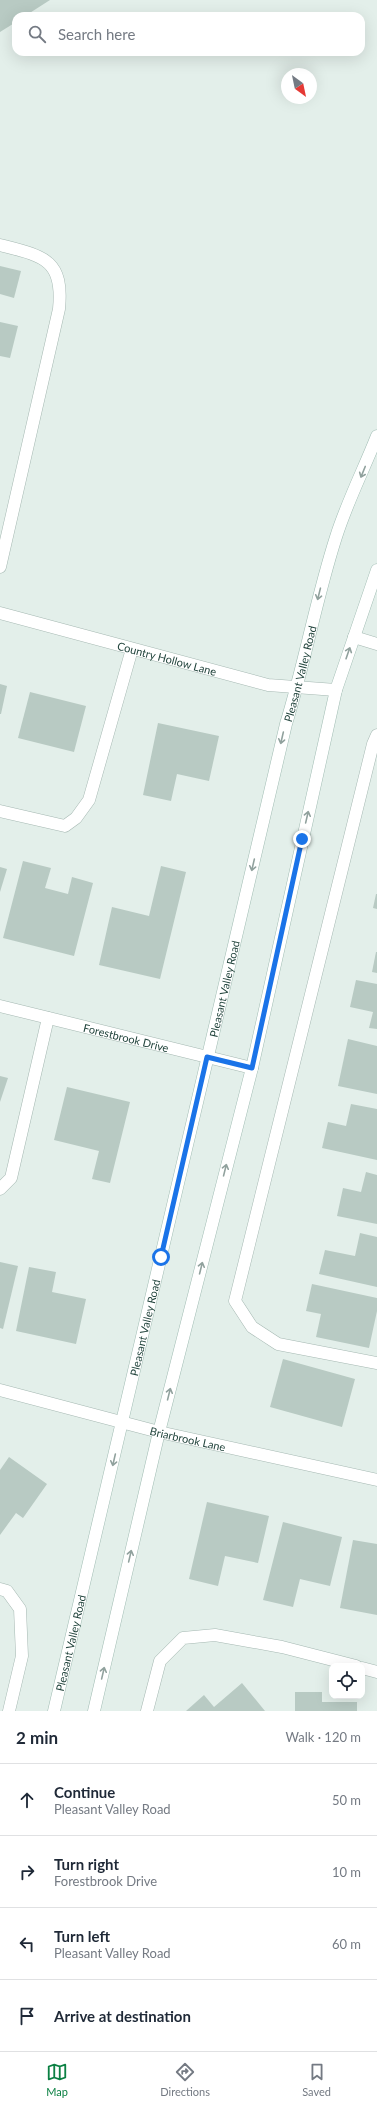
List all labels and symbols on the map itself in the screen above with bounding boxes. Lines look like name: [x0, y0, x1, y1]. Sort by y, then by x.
north arrow: [281, 68, 317, 104]
one-way arrow: [358, 465, 366, 477]
one-way arrow: [315, 587, 323, 600]
street label: Pleasant Valley Road: [281, 624, 318, 723]
street label: Country Hollow Lane: [116, 638, 218, 677]
one-way arrow: [345, 648, 353, 660]
one-way arrow: [278, 731, 286, 744]
one-way arrow: [304, 811, 312, 824]
route end: [293, 830, 311, 848]
one-way arrow: [249, 858, 256, 871]
street label: Pleasant Valley Road: [206, 939, 241, 1038]
street label: Forestbrook Drive: [82, 1020, 170, 1054]
one-way arrow: [222, 1164, 230, 1177]
route start: [152, 1248, 170, 1266]
one-way arrow: [198, 1261, 205, 1274]
street label: Pleasant Valley Road: [127, 1278, 162, 1377]
one-way arrow: [166, 1387, 173, 1400]
street label: Briarbrook Lane: [149, 1423, 227, 1453]
one-way arrow: [109, 1453, 117, 1466]
one-way arrow: [127, 1550, 135, 1563]
street label: Pleasant Valley Road: [52, 1593, 88, 1692]
one-way arrow: [99, 1667, 107, 1680]

